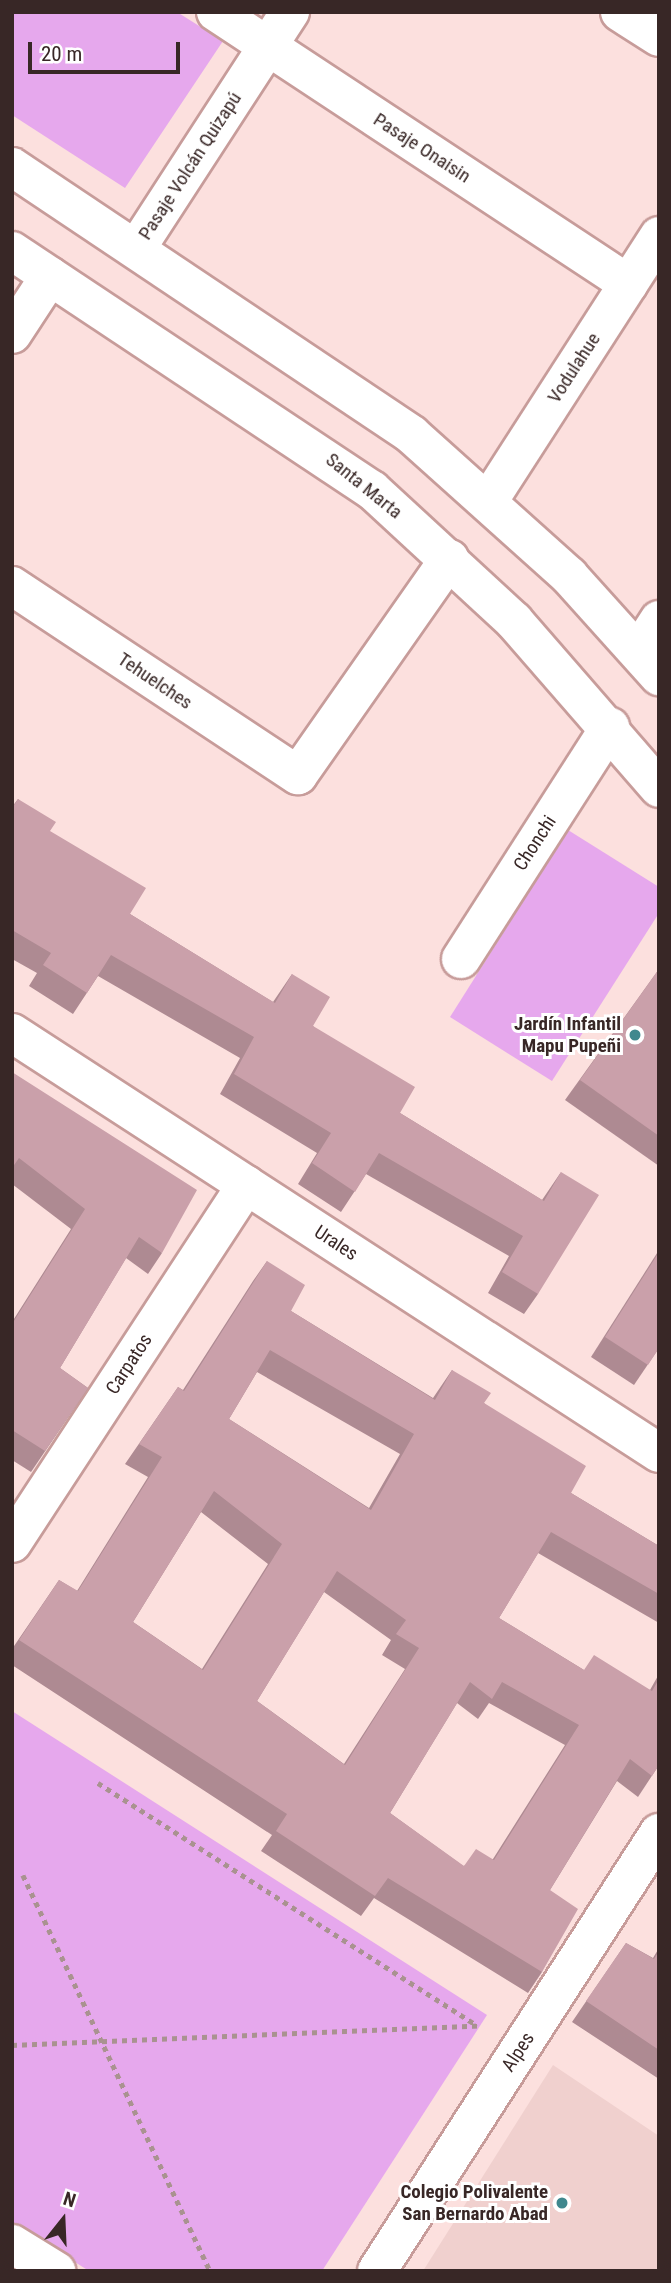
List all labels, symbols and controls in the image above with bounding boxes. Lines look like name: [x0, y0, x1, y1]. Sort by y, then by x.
scale bar: [32, 28, 184, 72]
text: 20 m: [41, 42, 82, 66]
street label: Pasaje Volcán Quizapú: [134, 88, 246, 244]
street label: Pasaje Onaisin: [369, 108, 475, 188]
street label: Vodulahue: [543, 329, 605, 407]
street label: Santa Marta: [321, 448, 407, 524]
street label: Tehuelches: [113, 648, 197, 714]
street label: Chonchi: [509, 811, 561, 875]
place label: Jardín Infantil Mapu Pupeñi: [514, 1013, 621, 1057]
marker: Jardín Infantil Mapu Pupeñi: [627, 1027, 643, 1043]
street label: Urales: [310, 1221, 362, 1265]
street label: Carpatos: [101, 1329, 157, 1399]
street label: Alpes: [497, 2028, 539, 2076]
place label: Colegio Polivalente San Bernardo Abad: [400, 2181, 548, 2225]
north arrow: [28, 2185, 98, 2255]
text: N: [61, 2187, 79, 2212]
marker: Colegio Polivalente San Bernardo Abad: [554, 2195, 570, 2211]

